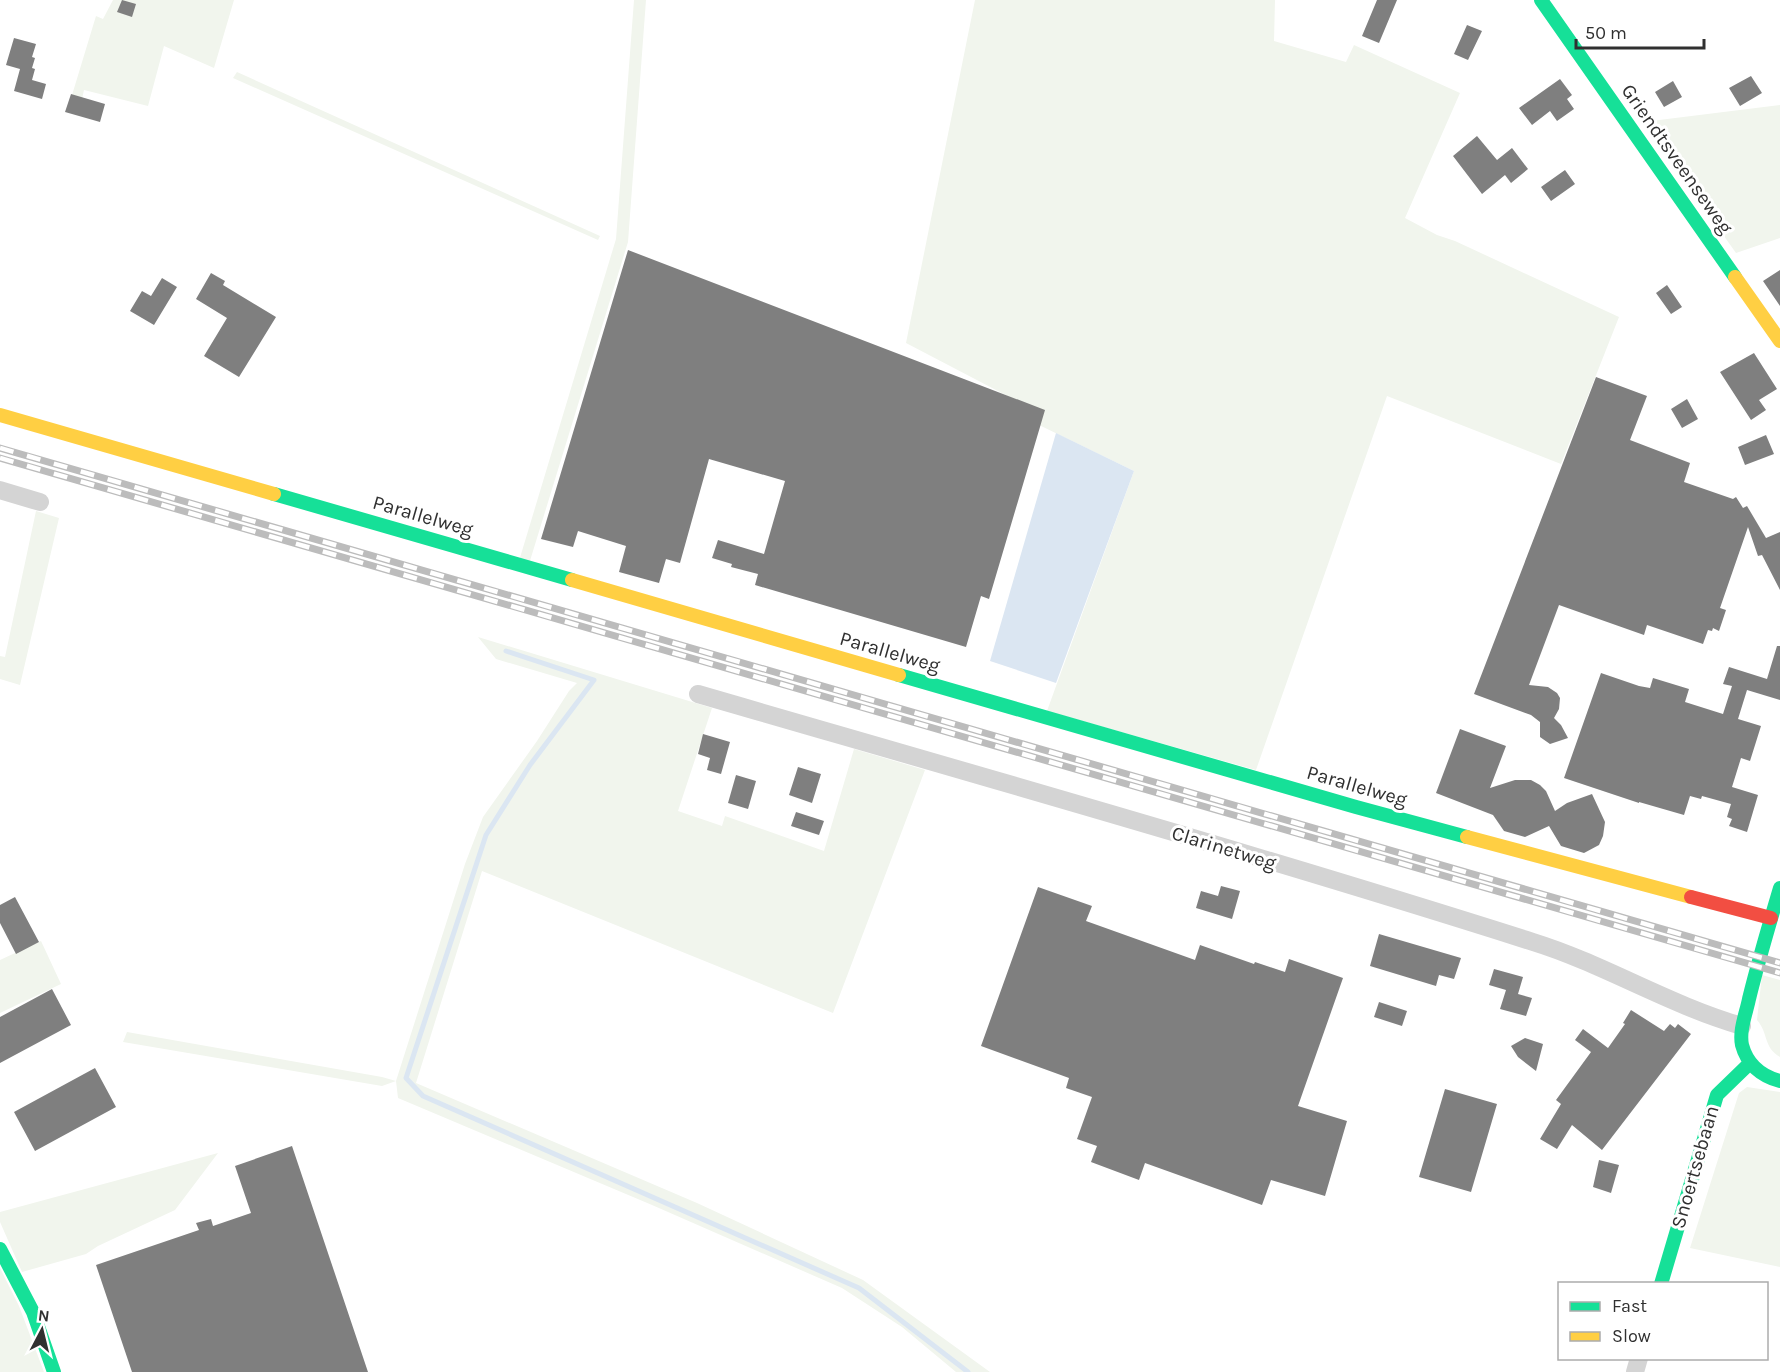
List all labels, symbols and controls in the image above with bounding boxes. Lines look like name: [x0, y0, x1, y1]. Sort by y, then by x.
scale bar: [1576, 12, 1704, 50]
text: 50 m: [1585, 22, 1627, 44]
street label: Griendtsveenseweg: [1617, 80, 1737, 238]
street label: Parallelweg: [370, 491, 476, 541]
street label: Parallelweg: [837, 627, 943, 677]
street label: Parallelweg: [1304, 761, 1410, 811]
street label: Clarinetweg: [1169, 821, 1279, 875]
street label: Snoertsebaan: [1666, 1103, 1724, 1231]
legend: [1558, 1282, 1768, 1360]
text: Fast: [1612, 1295, 1647, 1317]
north arrow: [12, 1300, 72, 1360]
text: N: [37, 1305, 51, 1326]
text: Slow: [1612, 1325, 1651, 1347]

